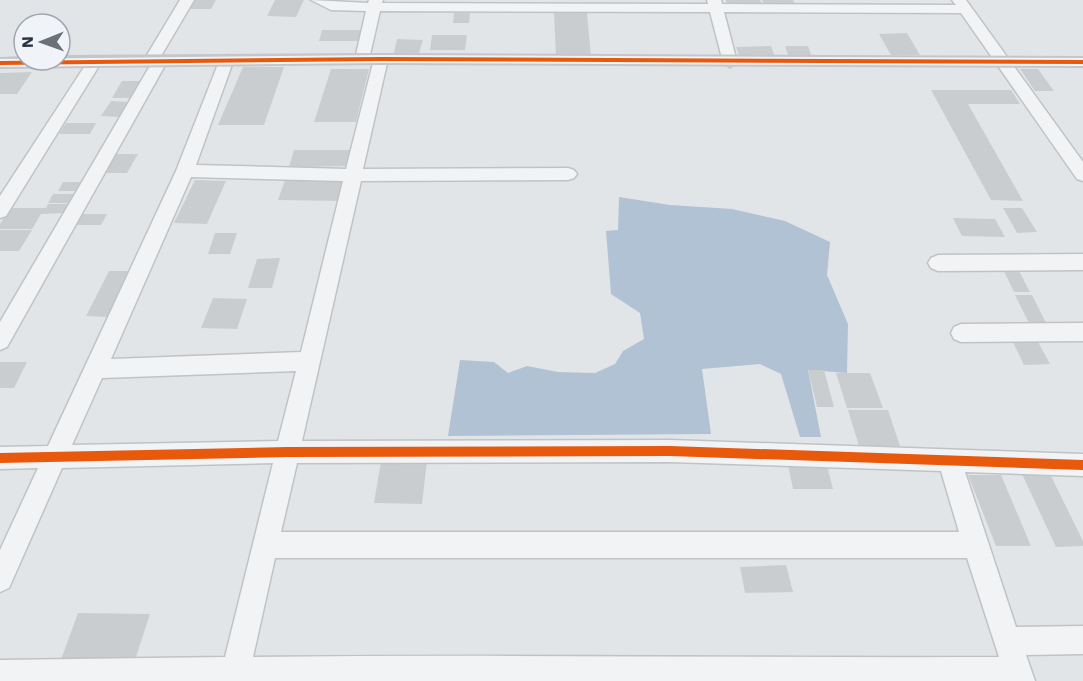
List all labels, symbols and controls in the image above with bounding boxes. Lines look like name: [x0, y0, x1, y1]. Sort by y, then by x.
north arrow: [12, 12, 72, 72]
text: N: [18, 36, 37, 48]

